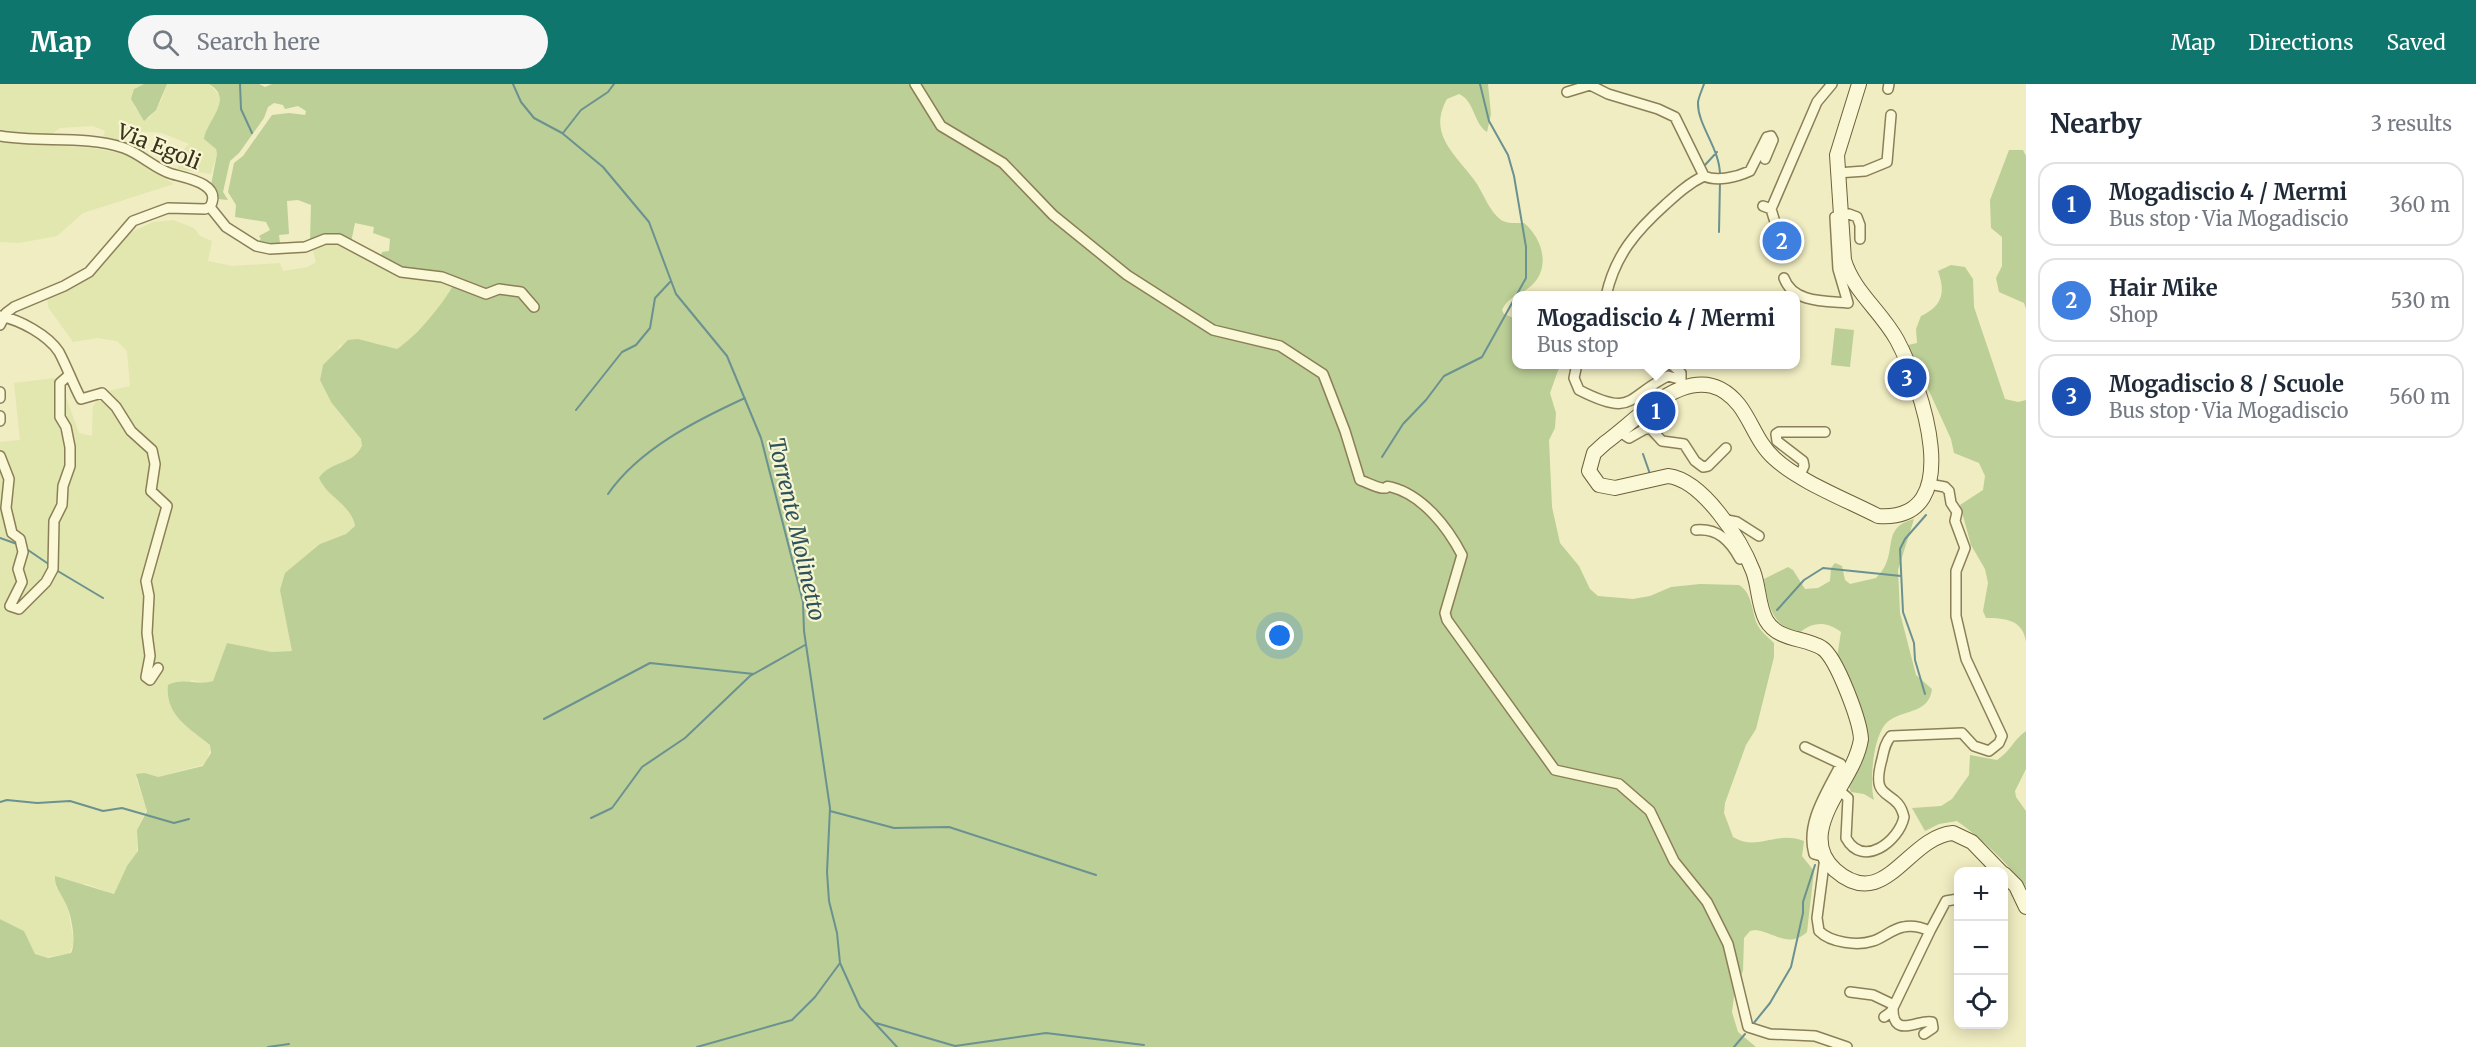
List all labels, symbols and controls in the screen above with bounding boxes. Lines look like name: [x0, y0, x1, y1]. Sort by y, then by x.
search box: [128, 15, 548, 69]
text: Map: [30, 24, 92, 60]
icon: search: [149, 26, 182, 59]
text: Search here: [197, 28, 320, 56]
text: Map: [2171, 29, 2215, 56]
text: Directions: [2248, 29, 2353, 56]
text: Saved: [2386, 29, 2446, 56]
text: Nearby: [2050, 107, 2142, 140]
text: 3 results: [2371, 111, 2452, 136]
street label: Via Egoli: [112, 117, 205, 176]
text: Mogadiscio 4 / Mermi: [2109, 178, 2347, 206]
text: 1: [2067, 192, 2076, 217]
text: 360 m: [2389, 192, 2450, 217]
text: Bus stop · Via Mogadiscio: [2109, 206, 2348, 231]
pin: 2: [1762, 218, 1802, 264]
text: Hair Mike: [2109, 274, 2218, 302]
text: 2: [2066, 288, 2077, 313]
text: 530 m: [2391, 288, 2450, 313]
popup: [1512, 291, 1800, 369]
text: Shop: [2109, 302, 2158, 327]
text: Mogadiscio 4 / Mermi: [1537, 304, 1775, 332]
text: Bus stop: [1537, 332, 1619, 357]
pin: 3: [1888, 356, 1926, 400]
text: Mogadiscio 8 / Scuole: [2109, 370, 2344, 398]
text: 3: [2066, 384, 2077, 409]
text: 560 m: [2389, 384, 2450, 409]
pin: 1: [1636, 388, 1676, 434]
text: Bus stop · Via Mogadiscio: [2109, 398, 2348, 423]
water label: Torrente Molinetto: [762, 435, 832, 623]
your location: [1265, 621, 1294, 650]
map controls: [1954, 867, 2008, 1029]
button: +: [1954, 867, 2008, 921]
button: −: [1954, 921, 2008, 975]
button: locate: [1954, 975, 2008, 1029]

